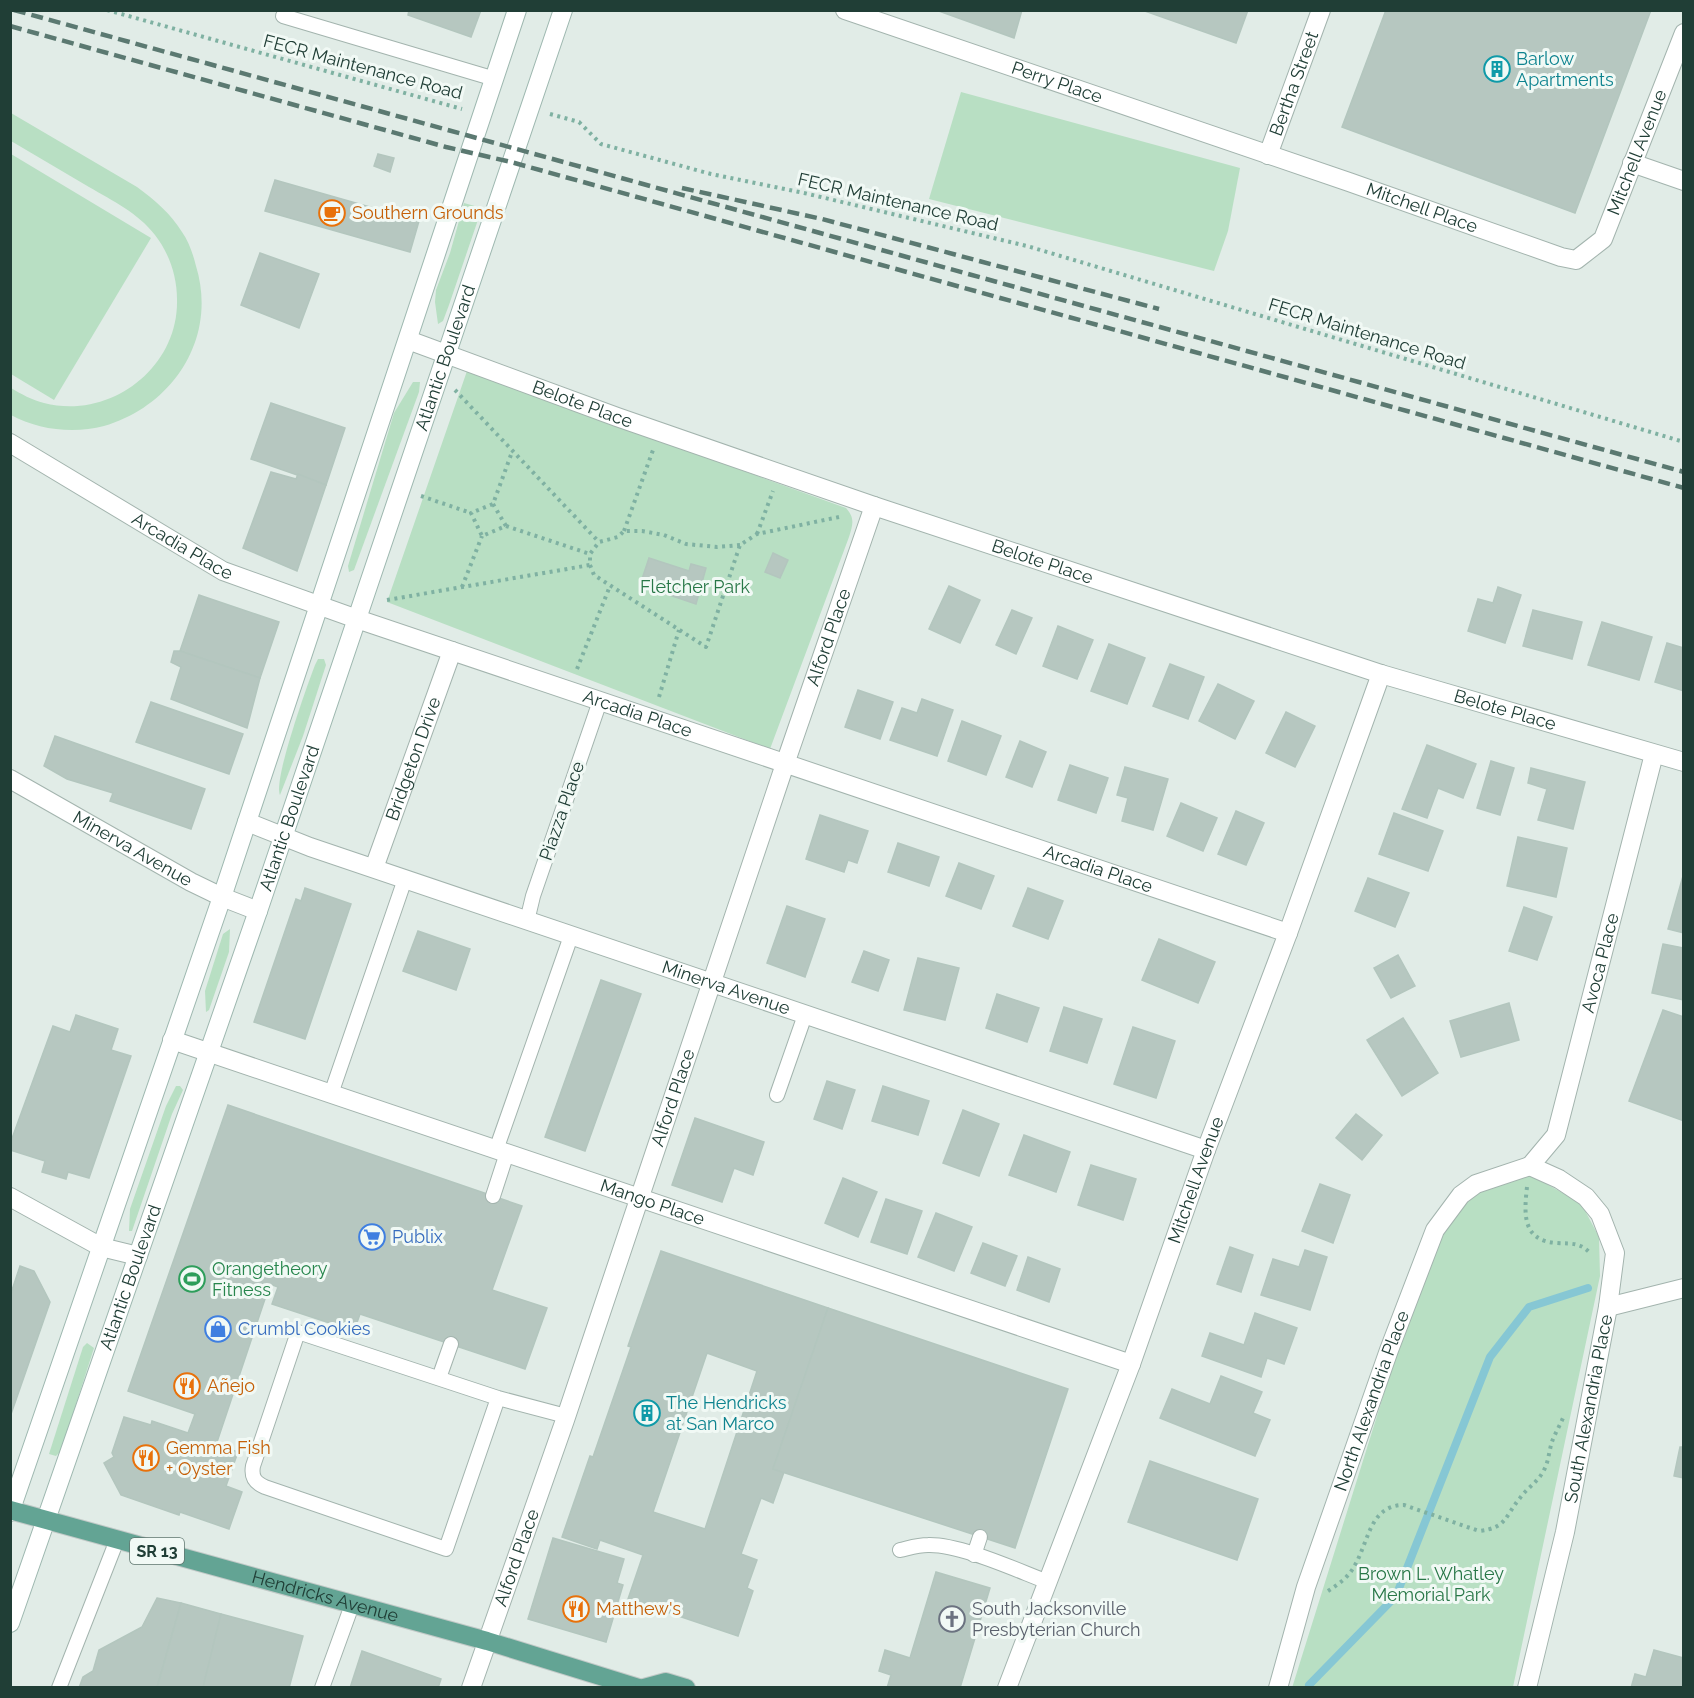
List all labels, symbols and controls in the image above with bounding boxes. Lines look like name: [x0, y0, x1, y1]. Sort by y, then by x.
street label: Bertha Street: [1265, 28, 1322, 139]
street label: FECR Maintenance Road: [261, 30, 465, 103]
place label: Barlow Apartments: [1516, 48, 1614, 90]
building icon: Barlow Apartments: [1482, 54, 1512, 84]
street label: Perry Place: [1009, 57, 1106, 107]
street label: Mitchell Avenue: [1602, 86, 1671, 218]
street label: FECR Maintenance Road: [796, 168, 1000, 235]
street label: Mitchell Place: [1364, 178, 1481, 237]
cafe icon: Southern Grounds: [317, 198, 347, 228]
place label: Southern Grounds: [352, 202, 504, 223]
street label: Atlantic Boulevard: [410, 282, 479, 433]
street label: FECR Maintenance Road: [1266, 293, 1468, 374]
street label: Belote Place: [530, 376, 636, 432]
street label: Arcadia Place: [128, 508, 236, 584]
street label: Belote Place: [989, 535, 1096, 588]
park label: Fletcher Park: [640, 576, 750, 597]
street label: Alford Place: [802, 585, 855, 689]
street label: Arcadia Place: [581, 685, 695, 741]
street label: Belote Place: [1452, 685, 1559, 734]
street label: Bridgeton Drive: [381, 694, 445, 823]
street label: Atlantic Boulevard: [255, 742, 323, 894]
street label: Piazza Place: [535, 758, 588, 863]
street label: Minerva Avenue: [70, 806, 196, 891]
street label: Arcadia Place: [1041, 840, 1156, 897]
street label: Avoca Place: [1577, 910, 1623, 1015]
street label: Minerva Avenue: [660, 956, 793, 1019]
street label: Alford Place: [647, 1046, 699, 1149]
street label: Mitchell Avenue: [1163, 1113, 1228, 1246]
street label: Mango Place: [598, 1174, 708, 1229]
street label: Atlantic Boulevard: [95, 1202, 165, 1353]
supermarket icon: Publix: [357, 1222, 387, 1252]
place label: Publix: [392, 1226, 443, 1247]
place label: Orangetheory Fitness: [212, 1258, 328, 1300]
sports icon: Orangetheory Fitness: [177, 1264, 207, 1294]
street label: North Alexandria Place: [1329, 1307, 1413, 1494]
street label: South Alexandria Place: [1560, 1312, 1616, 1505]
shop icon: Crumbl Cookies: [203, 1314, 233, 1344]
place label: Crumbl Cookies: [238, 1318, 371, 1339]
restaurant icon: Añejo: [172, 1371, 202, 1401]
place label: Añejo: [207, 1375, 255, 1396]
place label: The Hendricks at San Marco: [666, 1392, 787, 1434]
building icon: The Hendricks at San Marco: [632, 1398, 662, 1428]
place label: Gemma Fish + Oyster: [166, 1437, 271, 1479]
restaurant icon: Gemma Fish + Oyster: [131, 1443, 161, 1473]
street label: Alford Place: [489, 1506, 543, 1609]
road number: SR 13: [130, 1538, 184, 1564]
park label: Brown L. Whatley Memorial Park: [1358, 1563, 1504, 1605]
street label: Hendricks Avenue: [250, 1566, 401, 1626]
restaurant icon: Matthew's: [561, 1594, 591, 1624]
place label: Matthew's: [596, 1598, 681, 1619]
place label: South Jacksonville Presbyterian Church: [972, 1598, 1141, 1640]
church icon: South Jacksonville Presbyterian Church: [937, 1604, 967, 1634]

